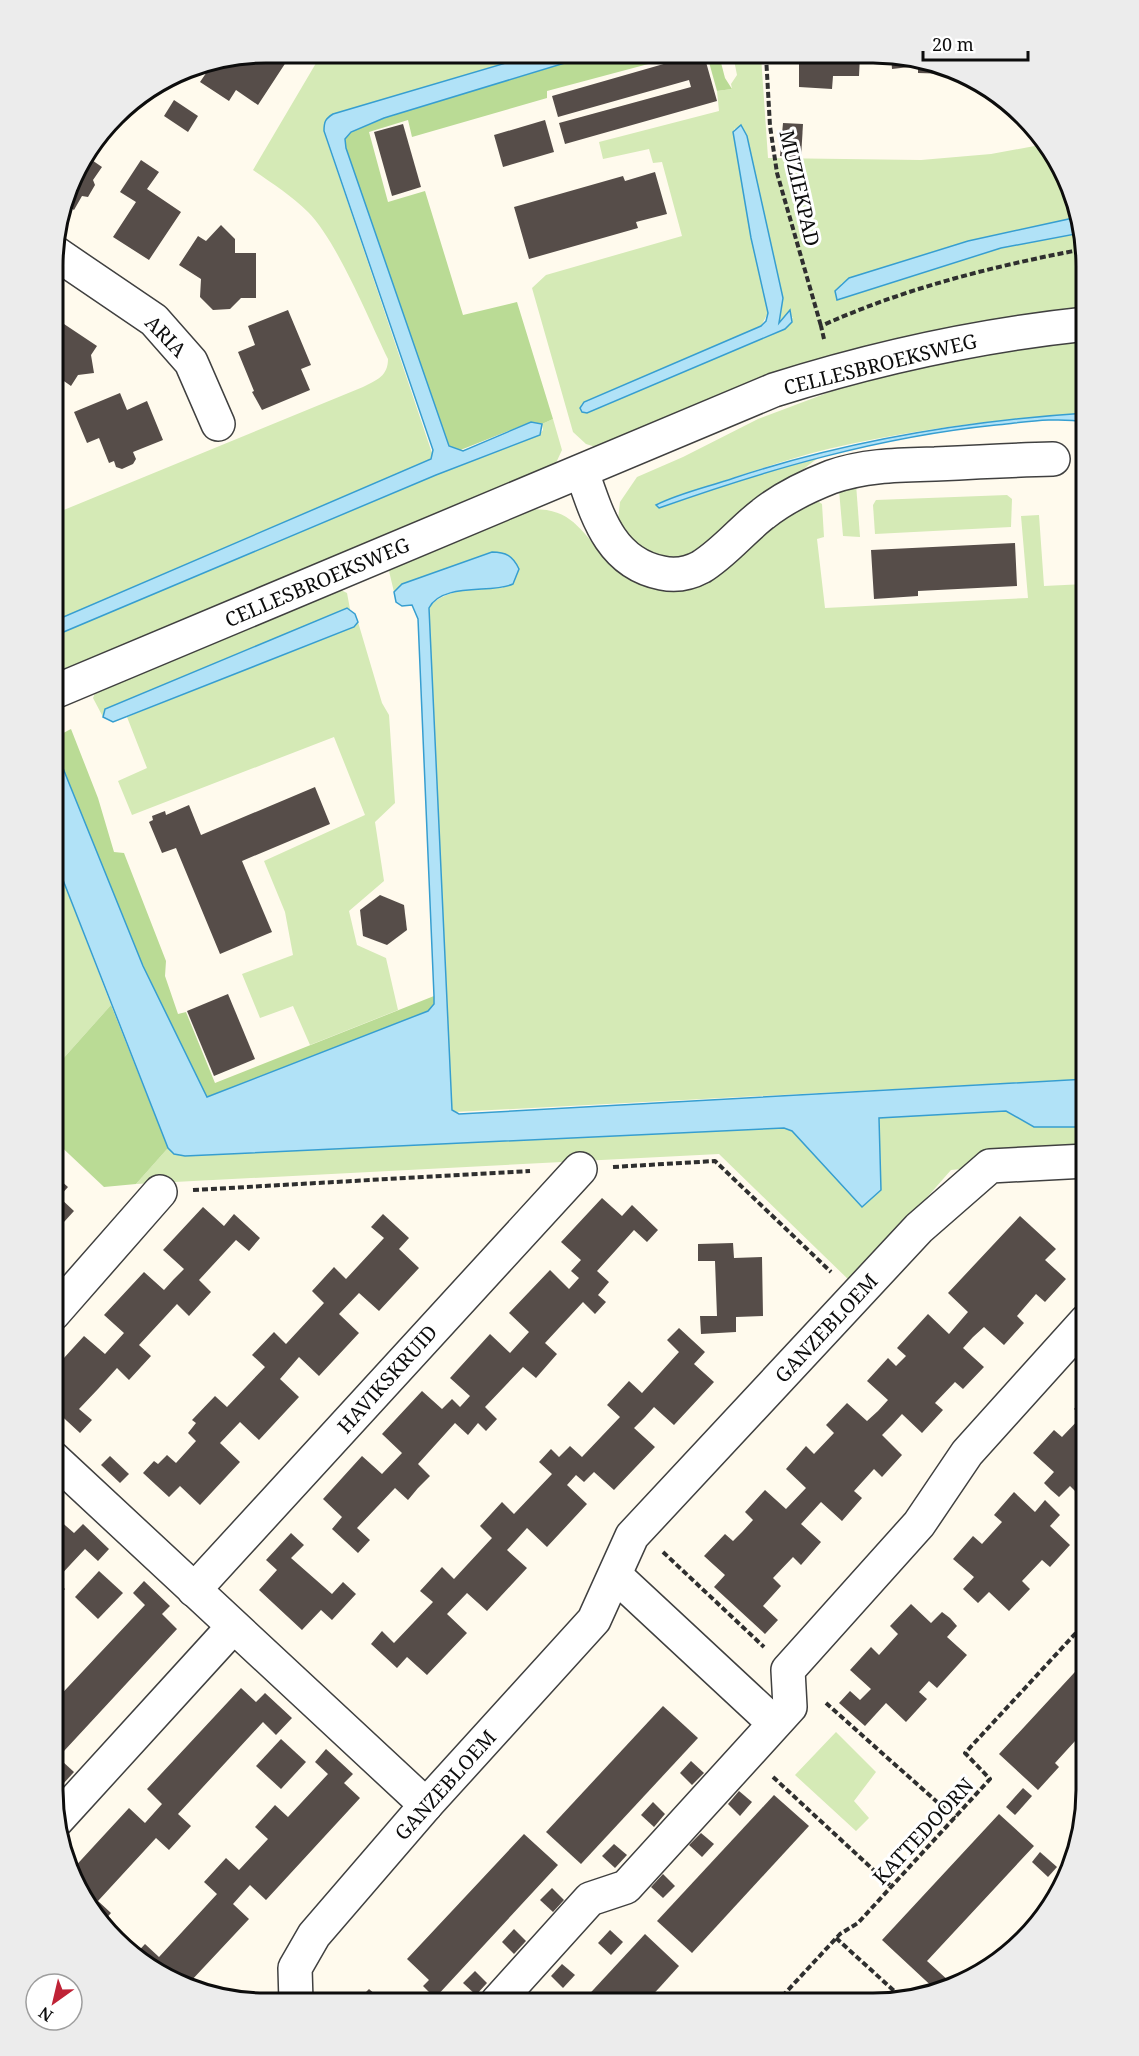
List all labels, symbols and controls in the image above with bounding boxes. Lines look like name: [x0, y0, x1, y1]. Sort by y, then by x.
scale bar: [923, 24, 1028, 62]
text: 20 m: [932, 32, 974, 56]
street label: MUZIEKPAD: [774, 127, 826, 249]
street label: ARIA: [139, 309, 193, 364]
street label: CELLESBROEKSWEG: [781, 327, 979, 401]
street label: CELLESBROEKSWEG: [220, 531, 414, 633]
street label: GANZEBLOEM: [769, 1268, 883, 1388]
street label: HAVIKSKRUID: [331, 1319, 443, 1439]
street label: GANZEBLOEM: [388, 1724, 502, 1846]
street label: KATTEDOORN: [867, 1772, 979, 1890]
north arrow: [24, 1972, 84, 2032]
text: N: [34, 2002, 57, 2027]

